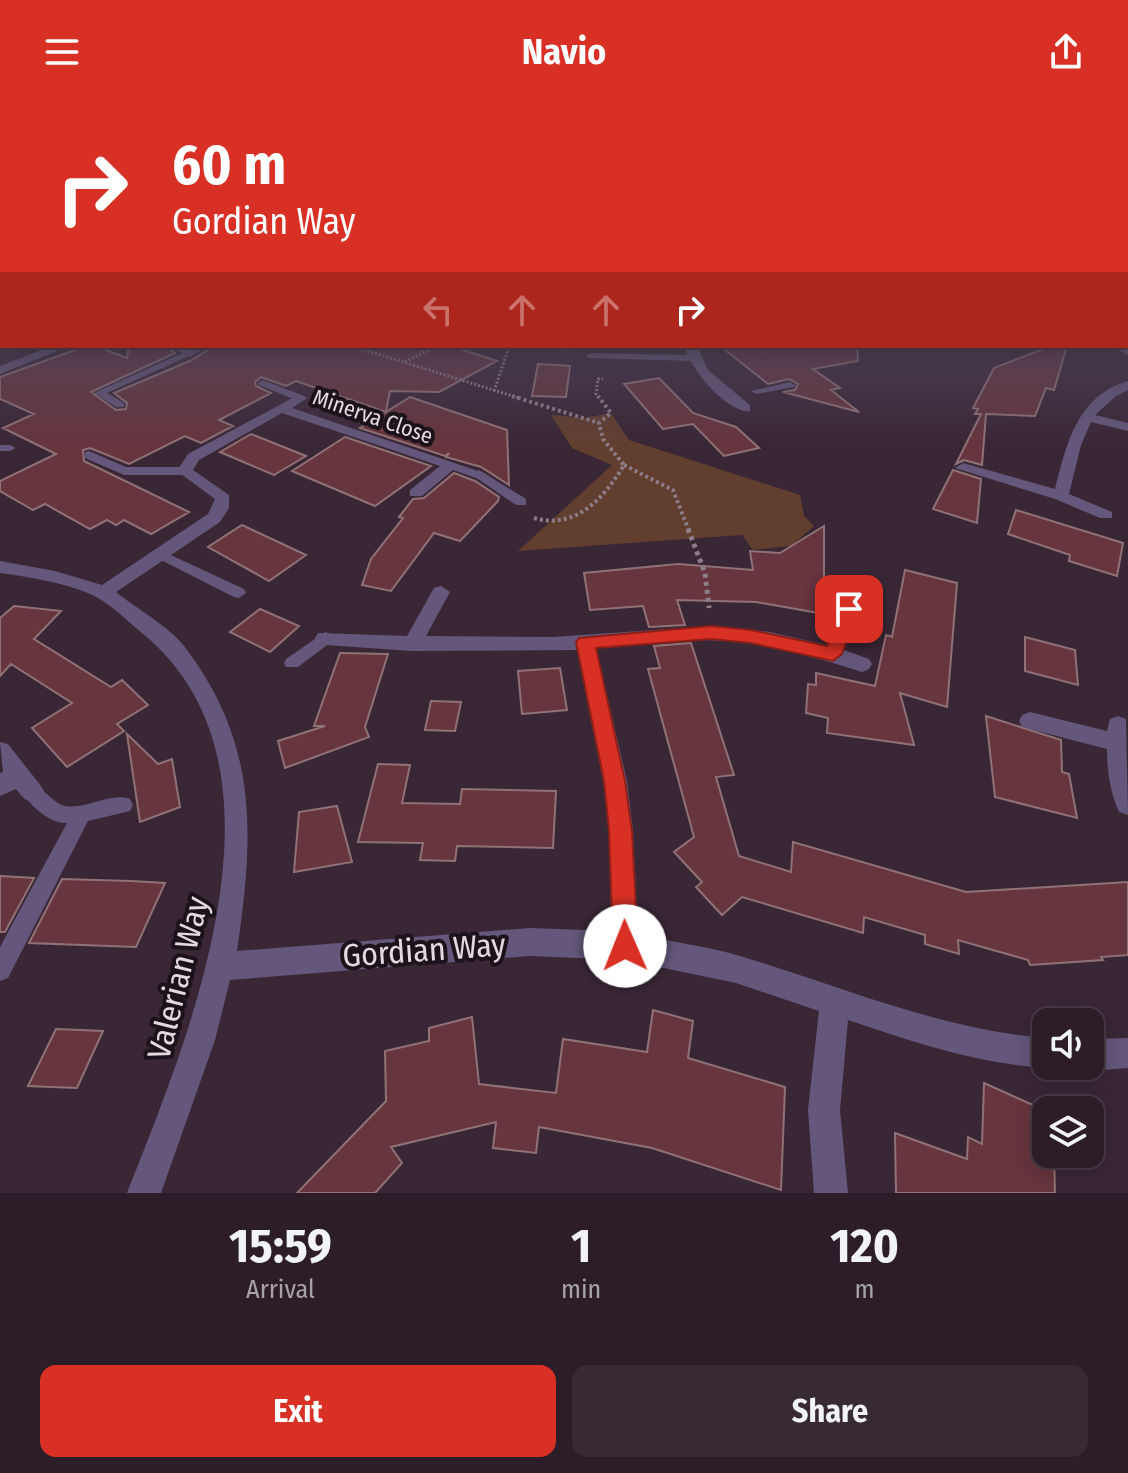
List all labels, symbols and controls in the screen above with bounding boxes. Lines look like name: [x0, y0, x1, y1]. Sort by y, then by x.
icon: menu: [40, 30, 84, 74]
text: Navio: [522, 30, 606, 74]
icon: share: [1044, 30, 1088, 74]
text: 60 m: [172, 132, 286, 199]
icon: right: [40, 136, 144, 240]
text: Gordian Way: [172, 200, 356, 244]
icon: left: [416, 288, 460, 332]
icon: ahead: [500, 288, 544, 332]
icon: ahead: [584, 288, 628, 332]
icon: right: [668, 288, 712, 332]
street label: Minerva Close: [309, 383, 436, 450]
pin: [815, 575, 883, 643]
icon: arrive: [827, 587, 871, 631]
street label: Valerian Way: [139, 892, 217, 1063]
position arrow: [583, 904, 667, 988]
street label: Gordian Way: [341, 925, 507, 975]
map controls: [1032, 1008, 1104, 1168]
button: sound: [1032, 1008, 1104, 1080]
button: layers: [1032, 1096, 1104, 1168]
text: 15:59: [229, 1217, 332, 1275]
text: 1: [571, 1217, 591, 1275]
text: 120: [830, 1217, 899, 1275]
text: Arrival: [246, 1274, 315, 1305]
text: min: [561, 1274, 601, 1305]
text: m: [855, 1274, 875, 1305]
button: Exit: [40, 1365, 556, 1457]
button: Share: [572, 1365, 1088, 1457]

